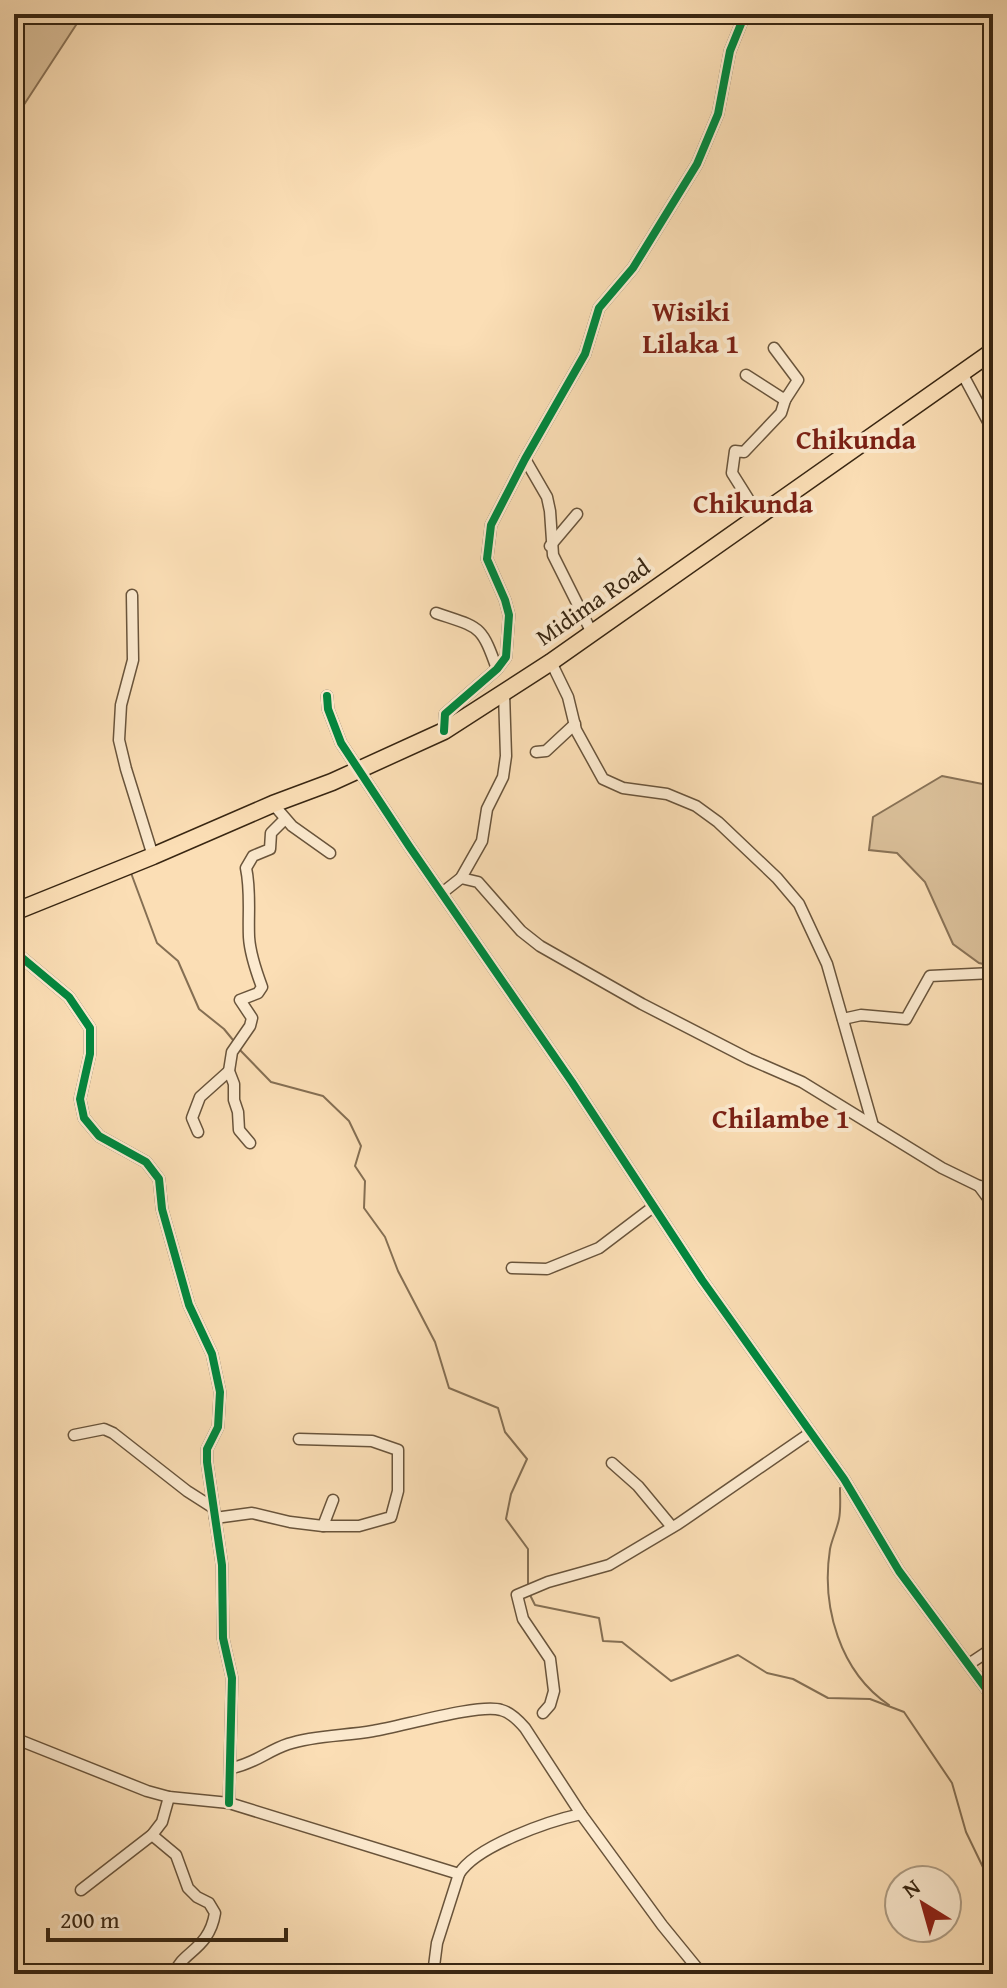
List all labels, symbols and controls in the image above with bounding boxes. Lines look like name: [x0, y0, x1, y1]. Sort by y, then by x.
district label: Wisiki Lilaka 1: [642, 290, 740, 363]
district label: Chikunda: [796, 418, 917, 459]
district label: Chikunda: [693, 482, 814, 523]
street label: Midima Road: [528, 549, 657, 654]
district label: Chilambe 1: [712, 1097, 850, 1138]
north arrow: [883, 1864, 963, 1944]
text: N: [895, 1871, 927, 1905]
scale bar: [48, 1892, 286, 1942]
text: 200 m: [60, 1902, 120, 1937]

